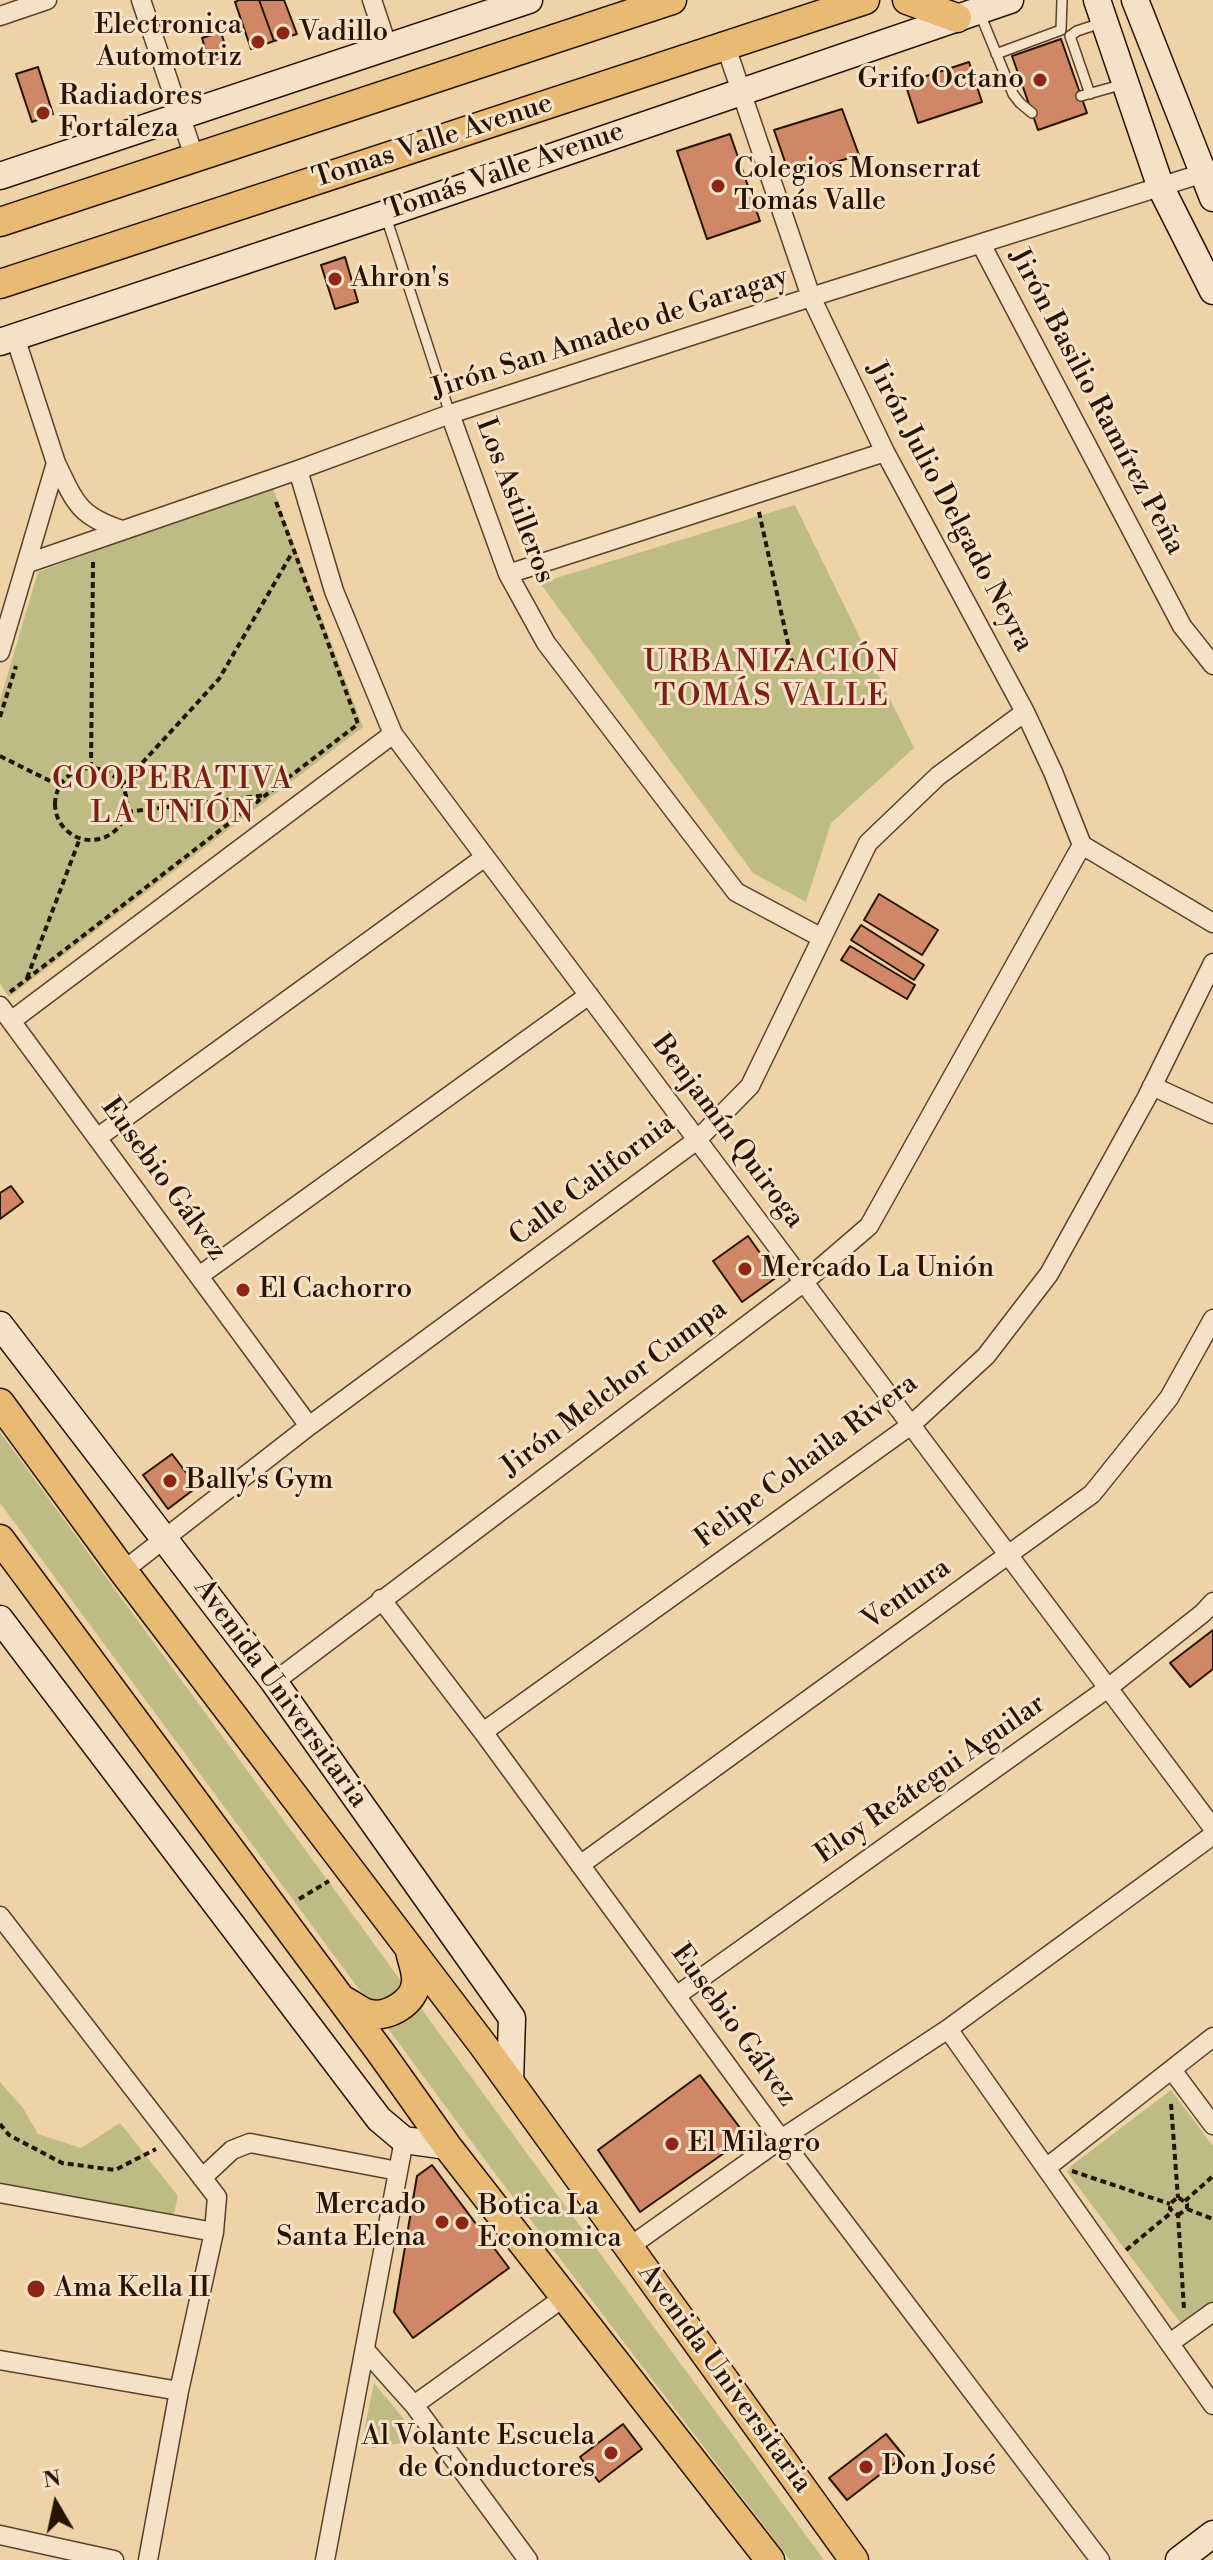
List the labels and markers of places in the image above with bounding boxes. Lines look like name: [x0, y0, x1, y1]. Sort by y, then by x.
place label: Electronica Automotriz: [94, 9, 242, 75]
place label: Vadillo: [299, 16, 388, 50]
marker: Vadillo: [274, 24, 292, 42]
marker: Electronica Automotriz: [249, 33, 267, 51]
place label: Grifo Octano: [857, 63, 1024, 97]
marker: Grifo Octano: [1031, 71, 1049, 89]
place label: Radiadores Fortaleza: [59, 80, 202, 146]
marker: Radiadores Fortaleza: [34, 104, 52, 122]
place label: Colegios Monserrat Tomás Valle: [734, 153, 981, 219]
marker: Colegios Monserrat Tomás Valle: [709, 177, 727, 195]
place label: Ahron's: [351, 262, 450, 296]
marker: Ahron's: [326, 270, 344, 288]
place label: Mercado La Unión: [761, 1252, 994, 1286]
marker: Mercado La Unión: [736, 1260, 754, 1278]
place label: El Cachorro: [259, 1273, 412, 1307]
marker: El Cachorro: [234, 1281, 252, 1299]
place label: Bally's Gym: [186, 1464, 333, 1498]
marker: Bally's Gym: [161, 1472, 179, 1490]
place label: El Milagro: [688, 2127, 821, 2161]
marker: El Milagro: [663, 2135, 681, 2153]
place label: Mercado Santa Elena: [276, 2189, 426, 2255]
place label: Botica La Economica: [478, 2190, 622, 2256]
marker: Mercado Santa Elena: [433, 2213, 451, 2231]
marker: Botica La Economica: [453, 2214, 471, 2232]
place label: Ama Kella II: [54, 2272, 210, 2306]
marker: Ama Kella II: [25, 2278, 47, 2300]
place label: Al Volante Escuela de Conductores: [361, 2420, 595, 2486]
marker: Al Volante Escuela de Conductores: [602, 2444, 620, 2462]
place label: Don José: [882, 2450, 996, 2484]
marker: Don José: [857, 2458, 875, 2476]

